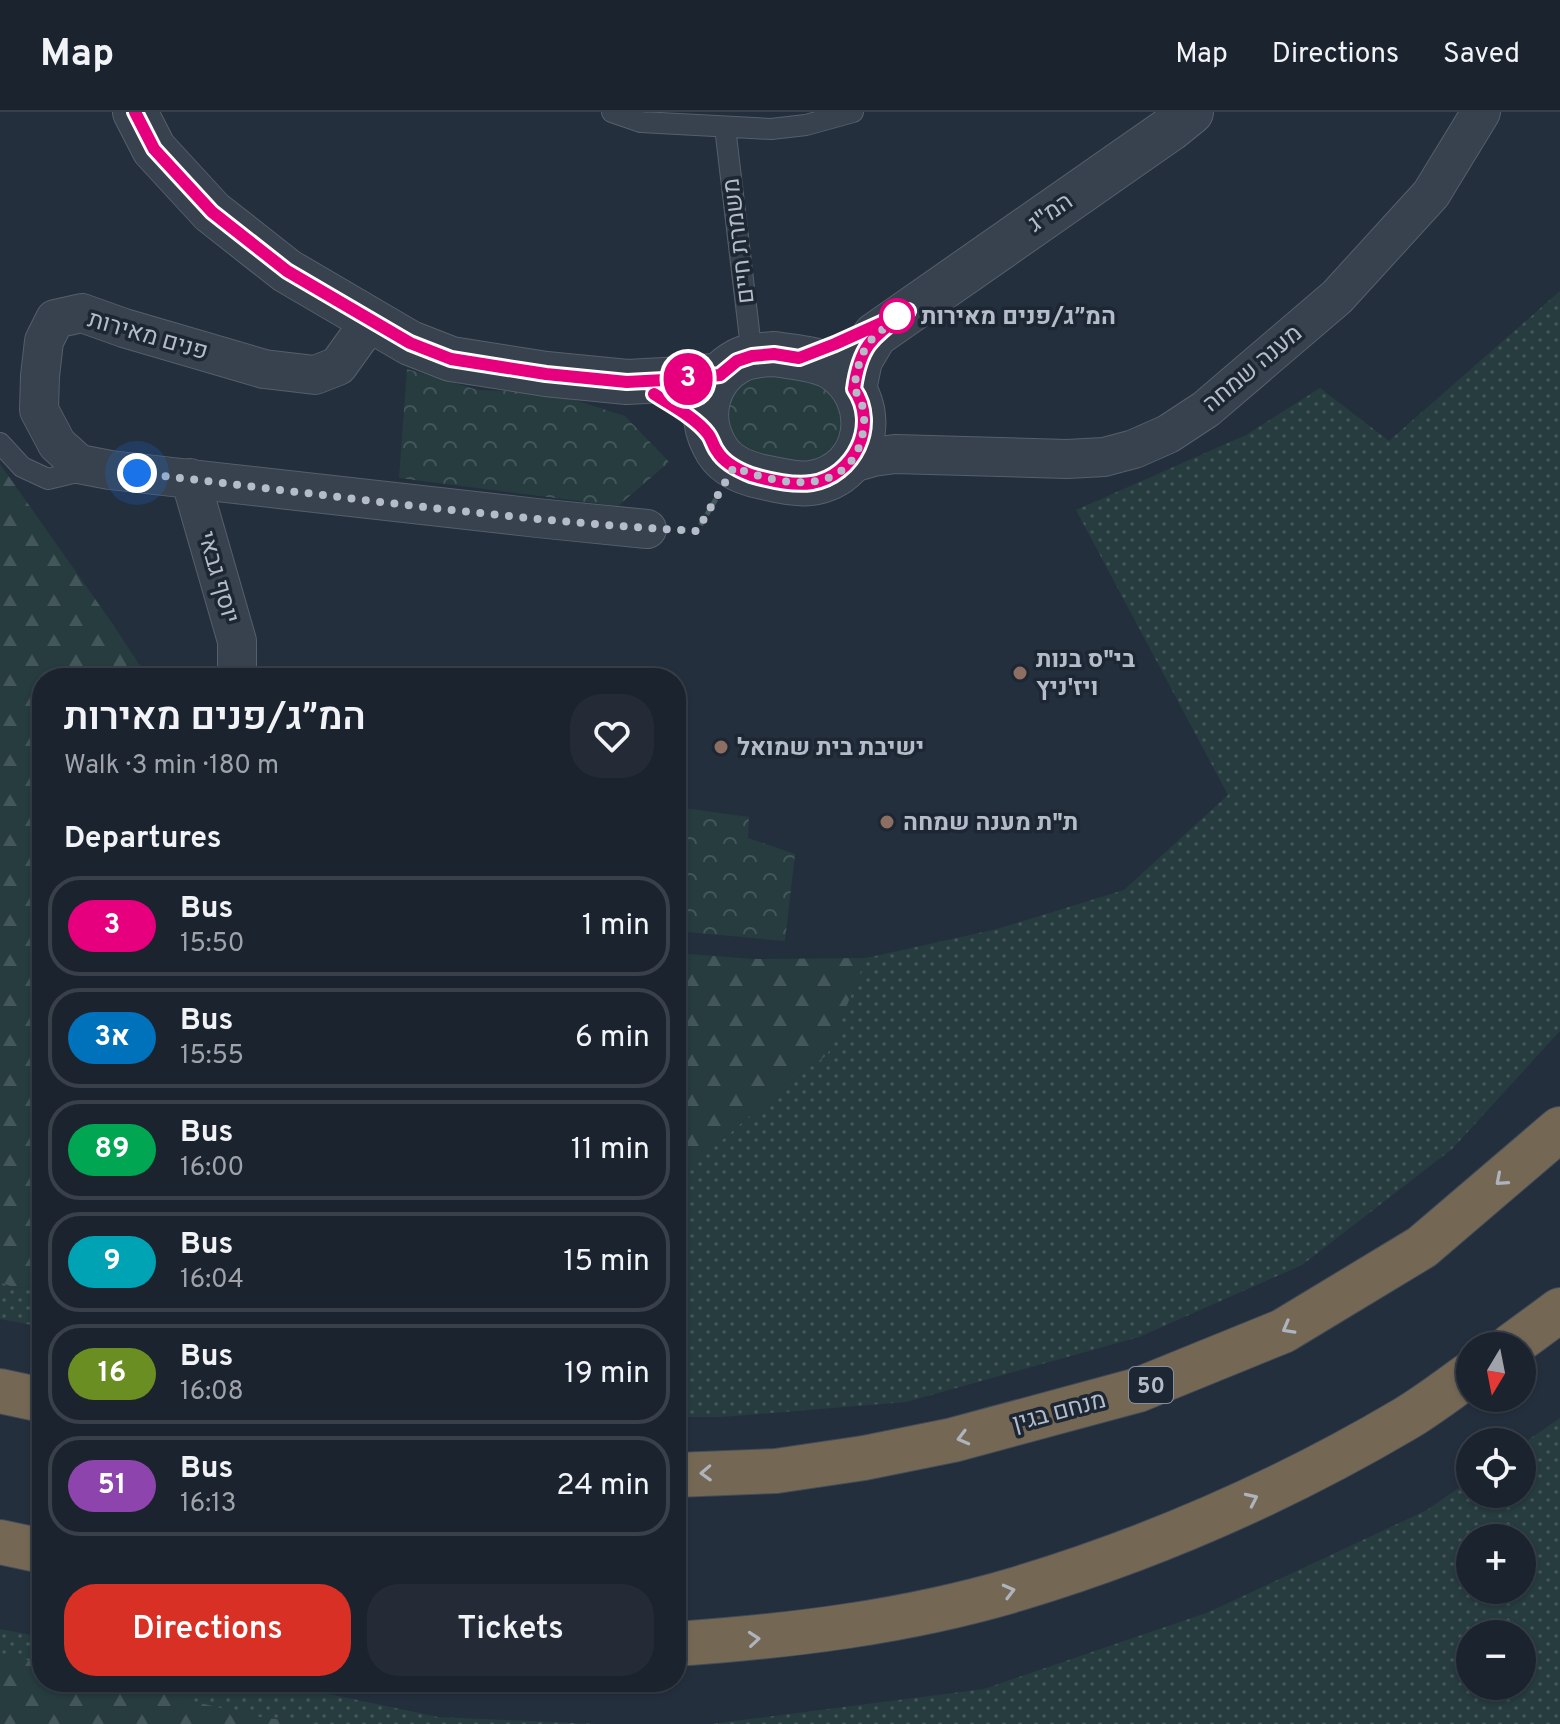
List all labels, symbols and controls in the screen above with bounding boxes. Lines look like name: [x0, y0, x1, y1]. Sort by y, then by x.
text: Map: [40, 31, 114, 80]
text: Map: [1175, 37, 1228, 73]
text: Directions: [1272, 37, 1399, 73]
text: Saved: [1443, 37, 1520, 73]
street label: משמרת חיים: [717, 176, 763, 305]
street label: המ"ג: [1023, 188, 1080, 240]
marker: המ״ג/פנים מאירות: [880, 299, 914, 333]
place label: המ״ג/פנים מאירות: [921, 303, 1116, 333]
street label: פנים מאירות: [84, 305, 211, 368]
street label: מענה שמחה: [1197, 319, 1309, 420]
line badge: 3: [662, 353, 714, 405]
text: 3: [680, 361, 696, 397]
your location: [117, 453, 157, 493]
street label: יוסף גבאי: [190, 528, 244, 627]
place label: בי"ס בנות ויז'ניץ: [1036, 646, 1135, 704]
marker: בי"ס בנות ויז'ניץ: [1011, 664, 1029, 682]
button: heart: [570, 694, 654, 778]
text: המ״ג/פנים מאירות: [64, 695, 366, 744]
place label: ישיבת בית שמואל: [737, 734, 924, 764]
marker: ישיבת בית שמואל: [712, 738, 730, 756]
text: Walk · 3 min · 180 m: [64, 750, 279, 783]
place label: ת"ת מענה שמחה: [903, 809, 1078, 839]
marker: ת"ת מענה שמחה: [878, 813, 896, 831]
text: Departures: [64, 821, 222, 858]
text: Bus: [180, 891, 233, 928]
text: 3: [104, 908, 120, 944]
text: 1 min: [582, 908, 650, 945]
text: 15:50: [180, 928, 244, 961]
text: Bus: [180, 1003, 233, 1040]
text: 3א: [94, 1020, 130, 1056]
text: 6 min: [575, 1020, 650, 1057]
text: 15:55: [180, 1040, 244, 1073]
text: Bus: [180, 1115, 233, 1152]
text: 89: [95, 1132, 129, 1168]
text: 11 min: [571, 1132, 650, 1169]
text: 16:00: [180, 1152, 244, 1185]
one-way arrow: [1495, 1170, 1510, 1185]
text: Bus: [180, 1227, 233, 1264]
text: 9: [103, 1244, 121, 1280]
text: 15 min: [563, 1244, 650, 1281]
text: 16:04: [180, 1264, 244, 1297]
one-way arrow: [1281, 1318, 1296, 1333]
north arrow: [1456, 1332, 1536, 1412]
map controls: [1456, 1332, 1536, 1700]
text: Bus: [180, 1339, 233, 1376]
text: 16: [98, 1356, 126, 1392]
text: 19 min: [564, 1356, 650, 1393]
road number: 50: [1129, 1367, 1173, 1403]
text: 16:08: [180, 1376, 244, 1409]
street label: מנחם בגין: [1010, 1386, 1110, 1440]
one-way arrow: [956, 1428, 970, 1445]
button: locate: [1456, 1428, 1536, 1508]
text: Bus: [180, 1451, 233, 1488]
one-way arrow: [699, 1465, 712, 1482]
text: 51: [98, 1468, 126, 1504]
text: 24 min: [556, 1468, 650, 1505]
text: 16:13: [180, 1488, 236, 1521]
one-way arrow: [1244, 1493, 1258, 1509]
button: +: [1456, 1524, 1536, 1604]
one-way arrow: [1002, 1583, 1016, 1600]
button: Directions: [64, 1584, 351, 1676]
button: Tickets: [367, 1584, 654, 1676]
button: −: [1456, 1620, 1536, 1700]
one-way arrow: [748, 1630, 761, 1647]

